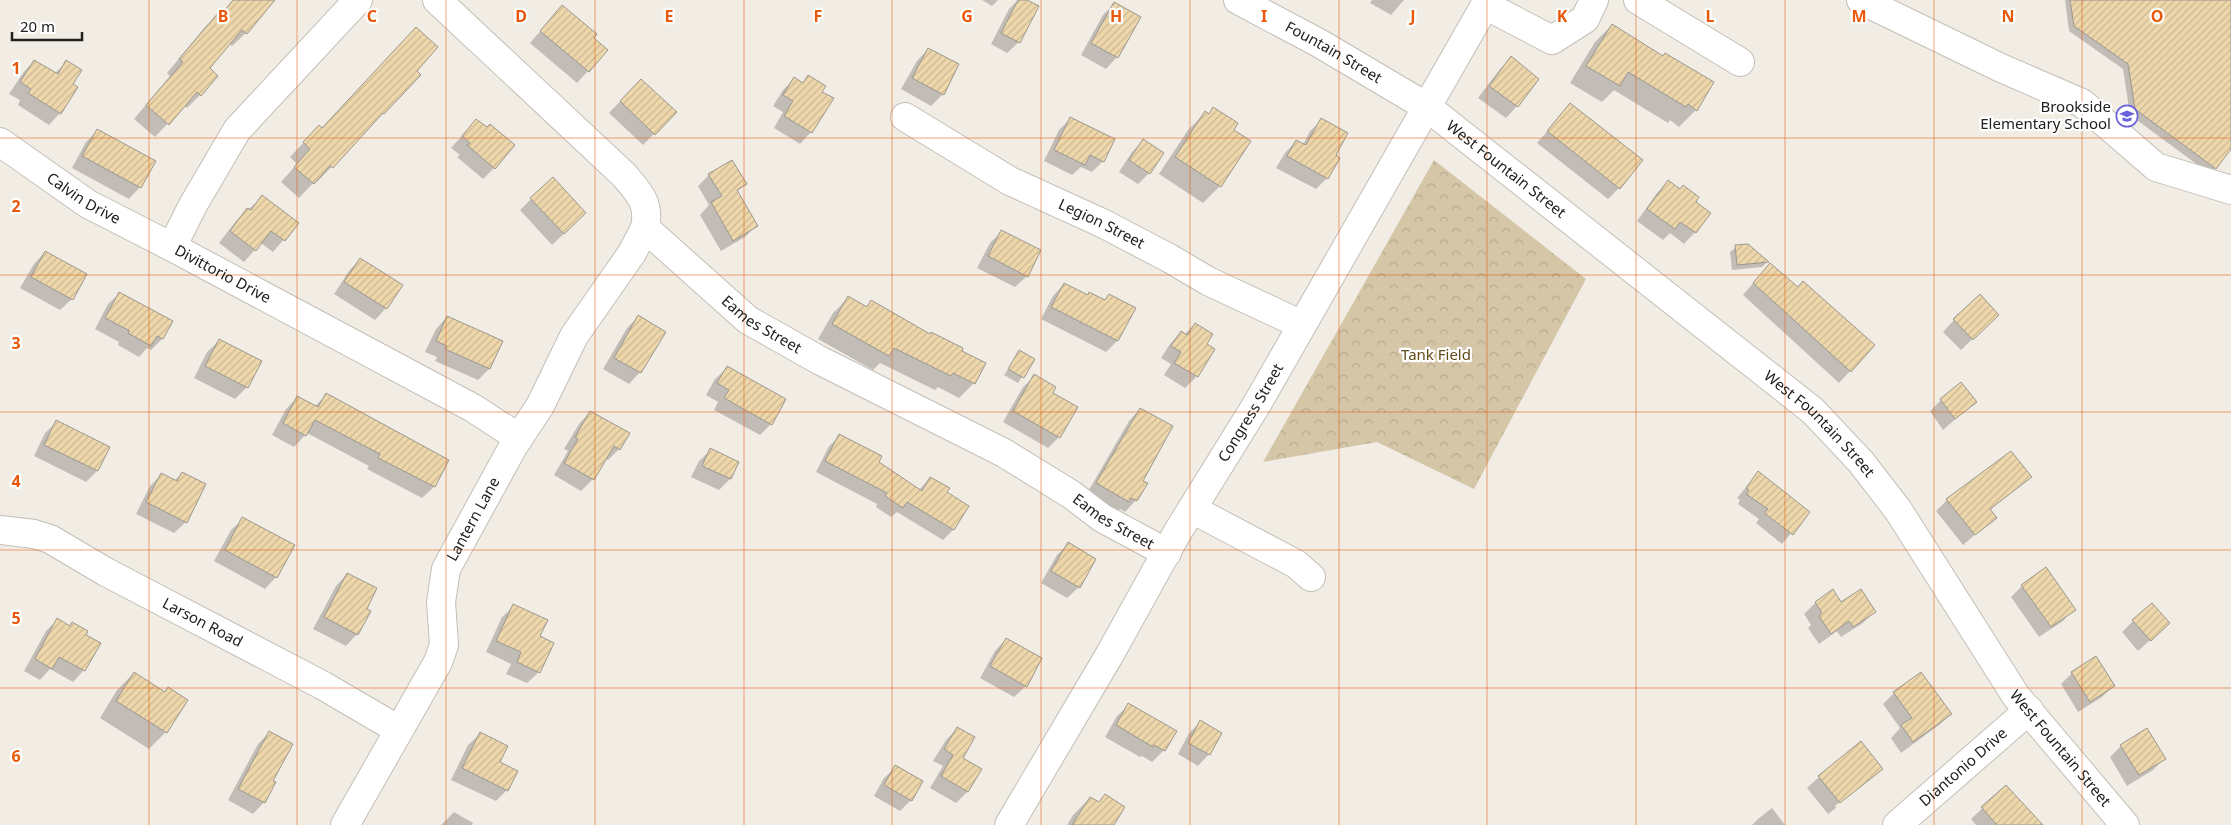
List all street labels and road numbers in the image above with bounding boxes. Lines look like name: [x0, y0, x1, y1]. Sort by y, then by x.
street label: Fountain Street: [1282, 16, 1387, 87]
street label: West Fountain Street: [1443, 115, 1571, 222]
street label: Calvin Drive: [43, 167, 124, 228]
street label: Legion Street: [1056, 194, 1149, 253]
street label: Divittorio Drive: [172, 239, 275, 307]
street label: Eames Street: [718, 290, 806, 358]
street label: Congress Street: [1213, 359, 1288, 465]
street label: West Fountain Street: [1760, 365, 1880, 481]
street label: Lantern Lane: [441, 473, 504, 564]
street label: Eames Street: [1069, 488, 1159, 554]
street label: Larson Road: [159, 592, 247, 651]
street label: West Fountain Street: [2006, 685, 2116, 811]
street label: Diantonio Drive: [1915, 723, 2011, 810]

